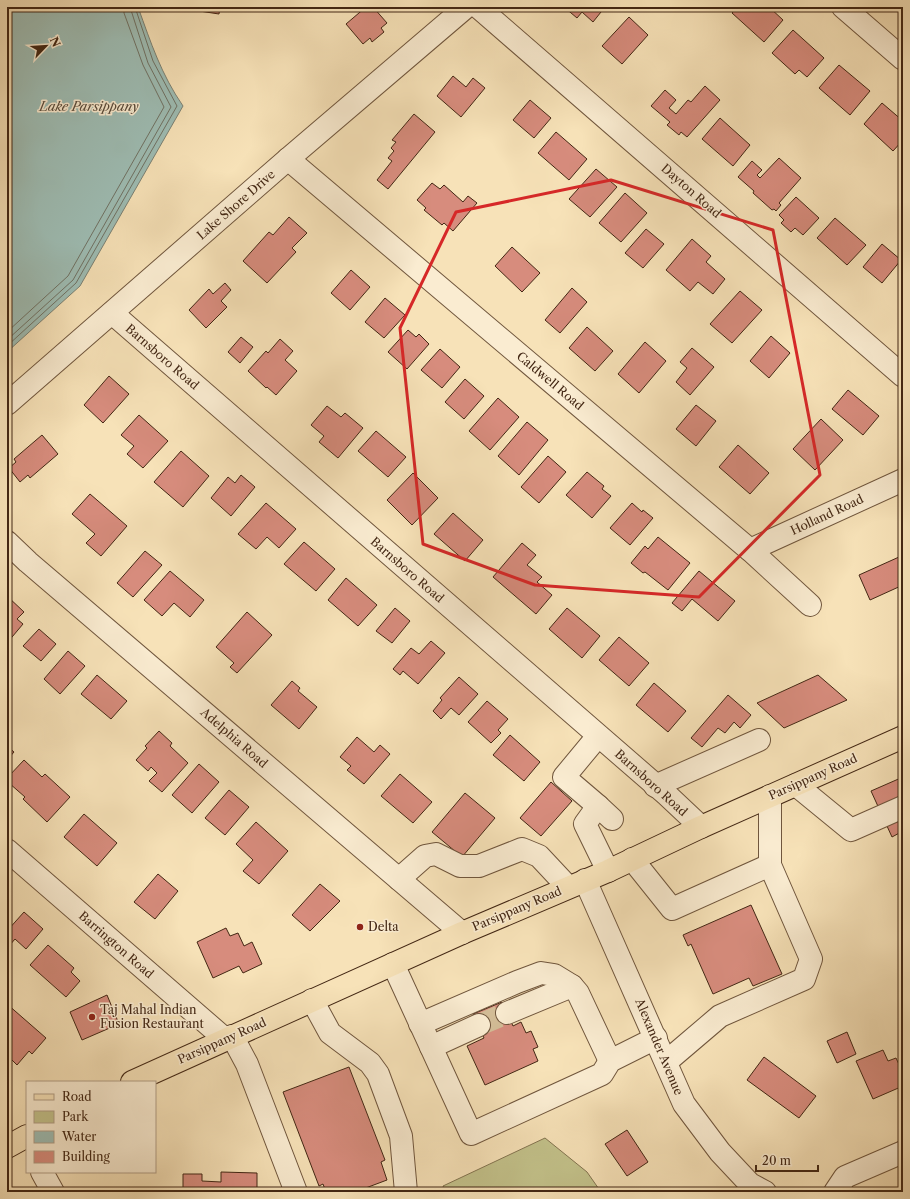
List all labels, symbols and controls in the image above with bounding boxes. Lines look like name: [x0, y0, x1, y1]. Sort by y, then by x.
north arrow: [26, 26, 66, 66]
text: N: [47, 34, 64, 49]
water label: Lake Parsippany: [38, 98, 139, 114]
street label: Dayton Road: [658, 161, 725, 221]
street label: Lake Shore Drive: [194, 166, 278, 243]
street label: Barnsboro Road: [123, 321, 203, 393]
street label: Caldwell Road: [514, 348, 587, 413]
street label: Holland Road: [788, 491, 866, 538]
street label: Barnsboro Road: [368, 534, 448, 606]
street label: Adelphia Road: [197, 704, 271, 771]
street label: Barnsboro Road: [612, 746, 691, 820]
street label: Parsippany Road: [766, 750, 860, 803]
street label: Parsippany Road: [470, 883, 564, 934]
street label: Barrington Road: [76, 908, 157, 982]
place label: Delta: [368, 919, 399, 934]
marker: Delta: [355, 922, 365, 932]
street label: Alexander Avenue: [632, 995, 687, 1098]
place label: Taj Mahal Indian Fusion Restaurant: [100, 1002, 205, 1031]
marker: Taj Mahal Indian Fusion Restaurant: [87, 1012, 97, 1022]
street label: Parsippany Road: [175, 1014, 269, 1067]
legend: [26, 1081, 156, 1173]
text: Road: [62, 1089, 92, 1104]
text: Park: [62, 1109, 89, 1124]
text: Water: [61, 1129, 96, 1144]
scale bar: [756, 1147, 818, 1173]
text: Building: [62, 1149, 110, 1164]
text: 20 m: [762, 1153, 791, 1168]

